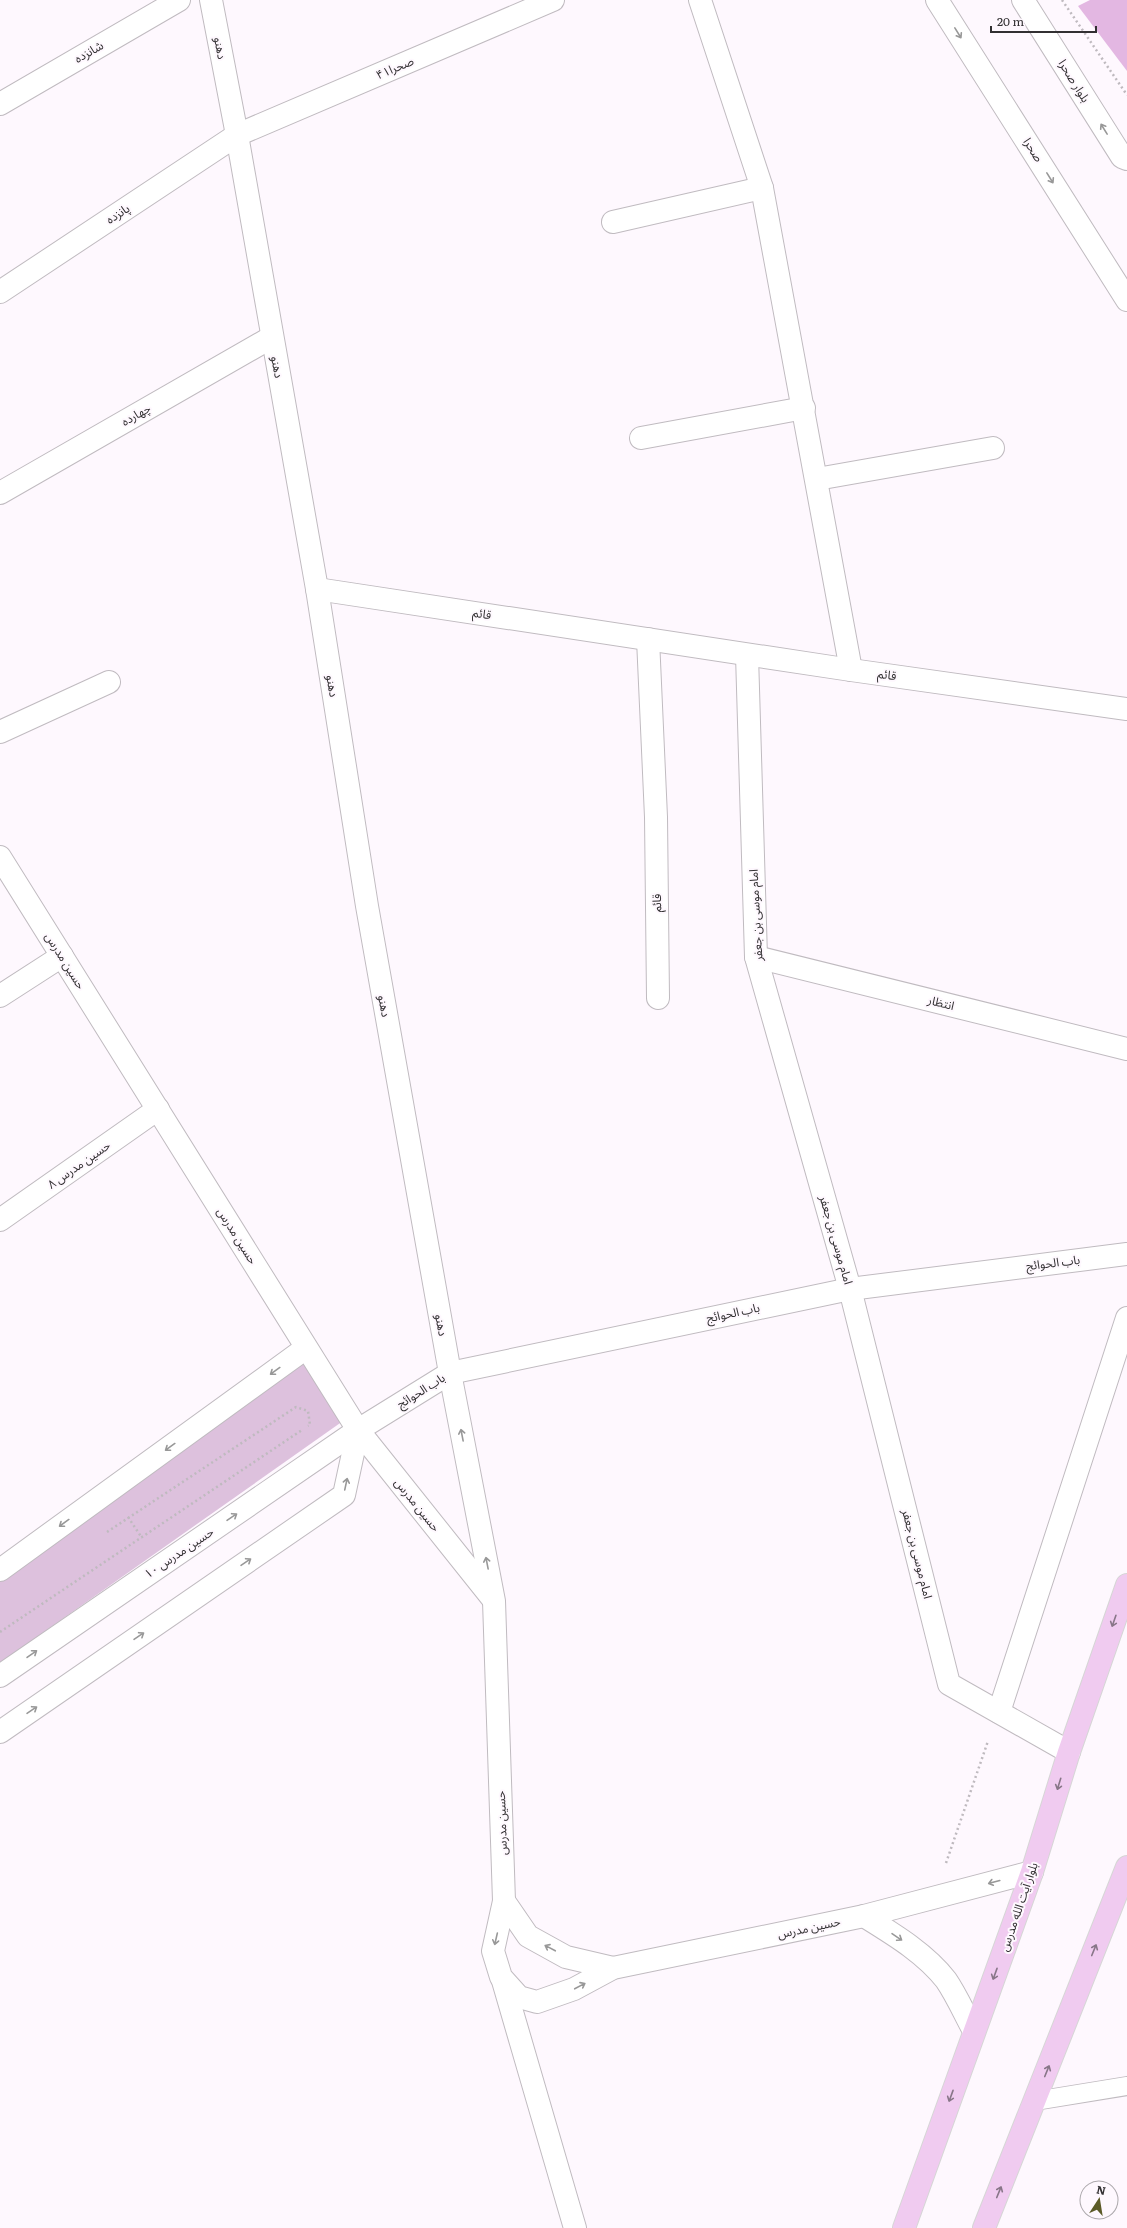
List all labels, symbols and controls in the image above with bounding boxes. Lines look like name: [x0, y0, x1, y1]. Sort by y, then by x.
scale bar: [991, 8, 1096, 34]
text: 20 m: [997, 12, 1024, 30]
one-way arrow: [955, 27, 963, 39]
street label: دهنو: [210, 35, 232, 61]
street label: شانزده: [71, 36, 106, 67]
street label: صحرا۴۱: [373, 51, 416, 83]
street label: بلوار صحرا: [1055, 55, 1095, 106]
one-way arrow: [1100, 124, 1108, 135]
street label: صحرا: [1019, 134, 1048, 165]
one-way arrow: [1047, 172, 1055, 184]
street label: پانزده: [102, 199, 133, 228]
street label: دهنو: [267, 354, 289, 380]
street label: چهارده: [117, 399, 154, 430]
street label: قائم: [471, 603, 493, 624]
street label: قائم: [876, 664, 898, 685]
street label: دهنو: [322, 673, 344, 699]
street label: امام موسی بن جعفر: [744, 869, 767, 962]
street label: قائم: [647, 893, 666, 913]
street label: حسین مدرس: [41, 929, 90, 992]
street label: انتظار: [925, 990, 957, 1014]
street label: دهنو: [374, 993, 396, 1019]
street label: حسین مدرس ۸: [43, 1136, 114, 1193]
street label: امام موسی بن جعفر: [814, 1192, 858, 1287]
street label: حسین مدرس: [213, 1204, 262, 1267]
street label: باب الحوائج: [1025, 1250, 1081, 1275]
street label: باب الحوائج: [704, 1298, 761, 1327]
street label: دهنو: [431, 1312, 453, 1338]
one-way arrow: [269, 1367, 280, 1375]
street label: باب الحوائج: [393, 1368, 449, 1413]
one-way arrow: [457, 1429, 465, 1442]
one-way arrow: [164, 1443, 175, 1451]
street label: حسین مدرس: [391, 1474, 445, 1535]
one-way arrow: [343, 1478, 351, 1491]
street label: امام موسی بن جعفر: [897, 1506, 938, 1601]
one-way arrow: [226, 1513, 237, 1521]
one-way arrow: [59, 1519, 70, 1528]
street label: حسین مدرس ۱۰: [140, 1522, 217, 1582]
one-way arrow: [482, 1557, 490, 1570]
one-way arrow: [241, 1558, 252, 1566]
one-way arrow: [1110, 1615, 1118, 1627]
one-way arrow: [134, 1632, 145, 1640]
one-way arrow: [26, 1650, 37, 1658]
one-way arrow: [26, 1705, 38, 1713]
one-way arrow: [1055, 1778, 1062, 1791]
street label: حسین مدرس: [491, 1791, 511, 1855]
street label: بلوار آیت الله مدرس: [994, 1860, 1042, 1954]
one-way arrow: [988, 1879, 1001, 1886]
street label: حسین مدرس: [776, 1912, 842, 1942]
one-way arrow: [491, 1933, 499, 1946]
one-way arrow: [892, 1933, 903, 1941]
one-way arrow: [544, 1944, 556, 1951]
one-way arrow: [1091, 1945, 1099, 1957]
one-way arrow: [991, 1967, 998, 1980]
one-way arrow: [574, 1981, 586, 1989]
one-way arrow: [1043, 2065, 1051, 2077]
one-way arrow: [947, 2090, 955, 2102]
north arrow: [1079, 2180, 1119, 2220]
text: N: [1095, 2180, 1107, 2198]
one-way arrow: [995, 2186, 1003, 2198]

